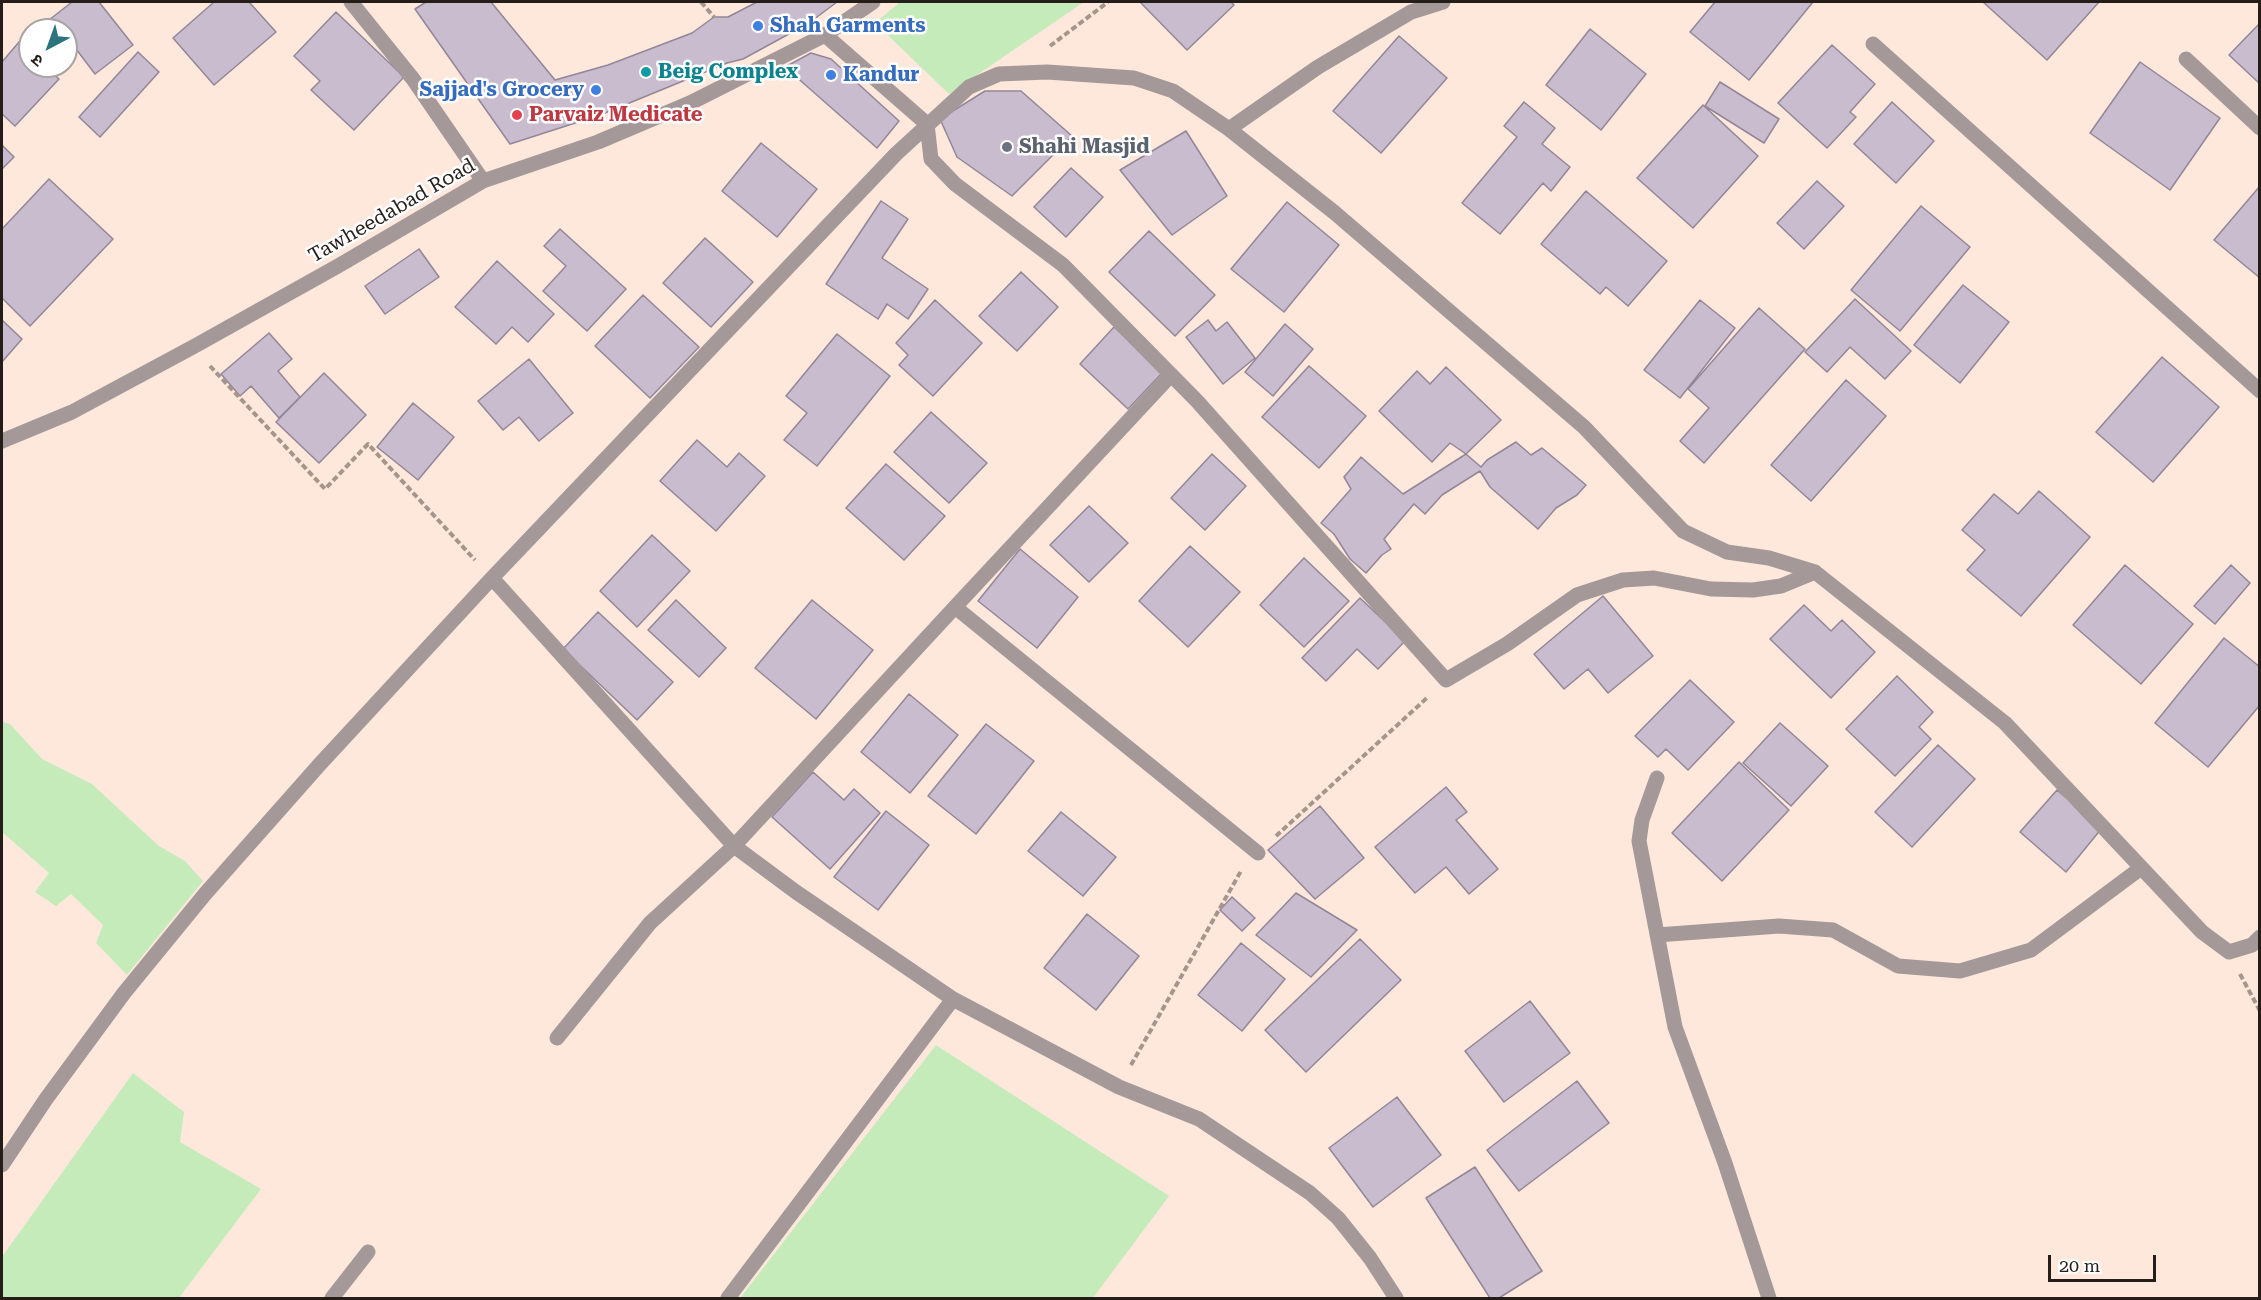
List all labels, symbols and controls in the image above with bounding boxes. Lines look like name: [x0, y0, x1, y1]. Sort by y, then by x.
place label: Shah Garments: [770, 14, 926, 38]
north arrow: [18, 18, 78, 78]
marker: Shah Garments: [751, 19, 765, 33]
text: उ: [27, 50, 47, 71]
place label: Beig Complex: [658, 60, 798, 84]
place label: Kandur: [843, 63, 919, 87]
marker: Beig Complex: [639, 65, 653, 79]
marker: Kandur: [824, 68, 838, 82]
place label: Sajjad's Grocery: [420, 78, 584, 102]
marker: Sajjad's Grocery: [589, 83, 603, 97]
place label: Parvaiz Medicate: [529, 103, 702, 127]
marker: Parvaiz Medicate: [510, 108, 524, 122]
place label: Shahi Masjid: [1019, 135, 1150, 159]
marker: Shahi Masjid: [1000, 140, 1014, 154]
street label: Tawheedabad Road: [305, 154, 479, 268]
scale bar: [2051, 1243, 2159, 1281]
text: 20 m: [2059, 1255, 2100, 1276]

